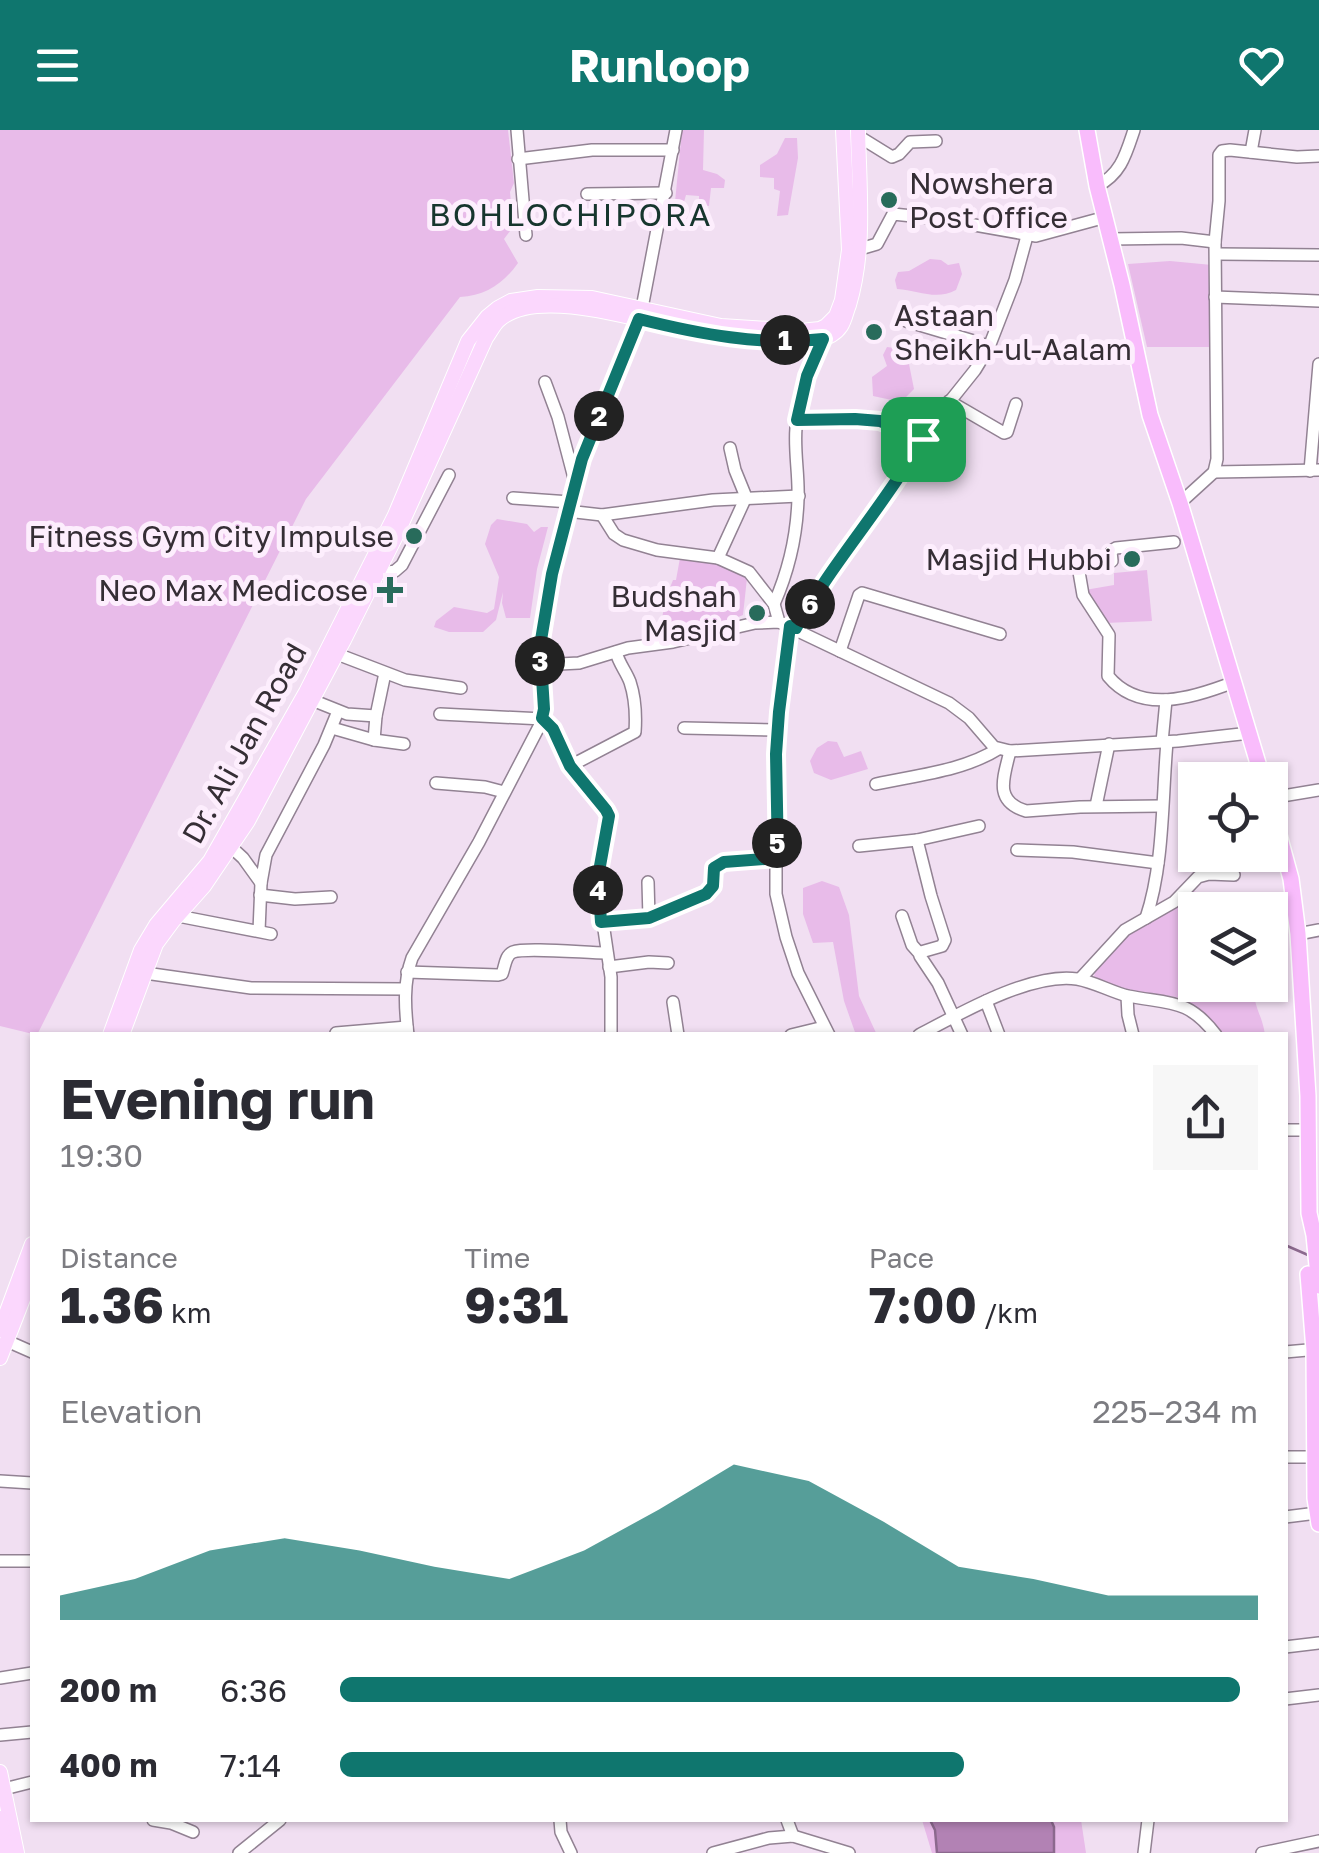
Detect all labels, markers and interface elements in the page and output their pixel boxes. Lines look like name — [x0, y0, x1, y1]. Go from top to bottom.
icon: menu — [30, 38, 85, 93]
text: Runloop — [569, 38, 750, 92]
icon: heart — [1234, 38, 1289, 93]
place label: Nowshera Post Office — [909, 165, 1068, 235]
marker: Nowshera Post Office — [878, 189, 900, 211]
district label: BOHLOCHIPORA — [429, 195, 713, 233]
place label: Astaan Sheikh-ul-Aalam — [894, 297, 1132, 367]
pin: 1 — [760, 315, 810, 365]
marker: Astaan Sheikh-ul-Aalam — [863, 321, 885, 343]
text: 1 — [778, 323, 792, 356]
pin: 2 — [574, 391, 624, 441]
pin — [881, 397, 966, 482]
text: 2 — [590, 399, 608, 432]
icon: arrive — [896, 412, 951, 467]
place label: Fitness Gym City Impulse — [28, 518, 394, 554]
marker: Fitness Gym City Impulse — [403, 525, 425, 547]
place label: Masjid Hubbi — [925, 541, 1112, 577]
marker: Masjid Hubbi — [1121, 548, 1143, 570]
place label: Neo Max Medicose — [98, 572, 368, 608]
marker: Neo Max Medicose — [377, 577, 403, 603]
place label: Budshah Masjid — [611, 578, 737, 648]
pin: 6 — [785, 579, 835, 629]
text: 6 — [801, 587, 819, 620]
marker: Budshah Masjid — [746, 602, 768, 624]
pin: 3 — [515, 636, 565, 686]
street label: Dr. Ali Jan Road — [174, 637, 314, 849]
text: 3 — [531, 644, 549, 677]
map controls — [1178, 762, 1288, 1002]
button: locate — [1178, 762, 1288, 872]
pin: 5 — [752, 818, 802, 868]
text: 5 — [768, 826, 786, 859]
pin: 4 — [573, 865, 623, 915]
text: 4 — [589, 873, 607, 906]
button: layers — [1178, 892, 1288, 1002]
text: Evening run — [60, 1065, 375, 1131]
button: share — [1153, 1065, 1258, 1170]
text: 19:30 — [60, 1136, 143, 1174]
text: Distance — [60, 1241, 178, 1274]
text: Time — [464, 1241, 530, 1274]
text: Pace — [869, 1241, 934, 1274]
text: 1.36 — [60, 1274, 164, 1334]
text: 9:31 — [464, 1274, 568, 1334]
text: 7:00 — [869, 1274, 977, 1334]
text: km — [164, 1296, 212, 1329]
text: /km — [977, 1296, 1038, 1329]
text: Elevation — [60, 1392, 202, 1430]
text: 225–234 m — [1092, 1392, 1258, 1430]
text: 200 m — [60, 1671, 157, 1709]
text: 6:36 — [220, 1671, 287, 1709]
text: 400 m — [60, 1746, 158, 1784]
text: 7:14 — [220, 1746, 282, 1784]

